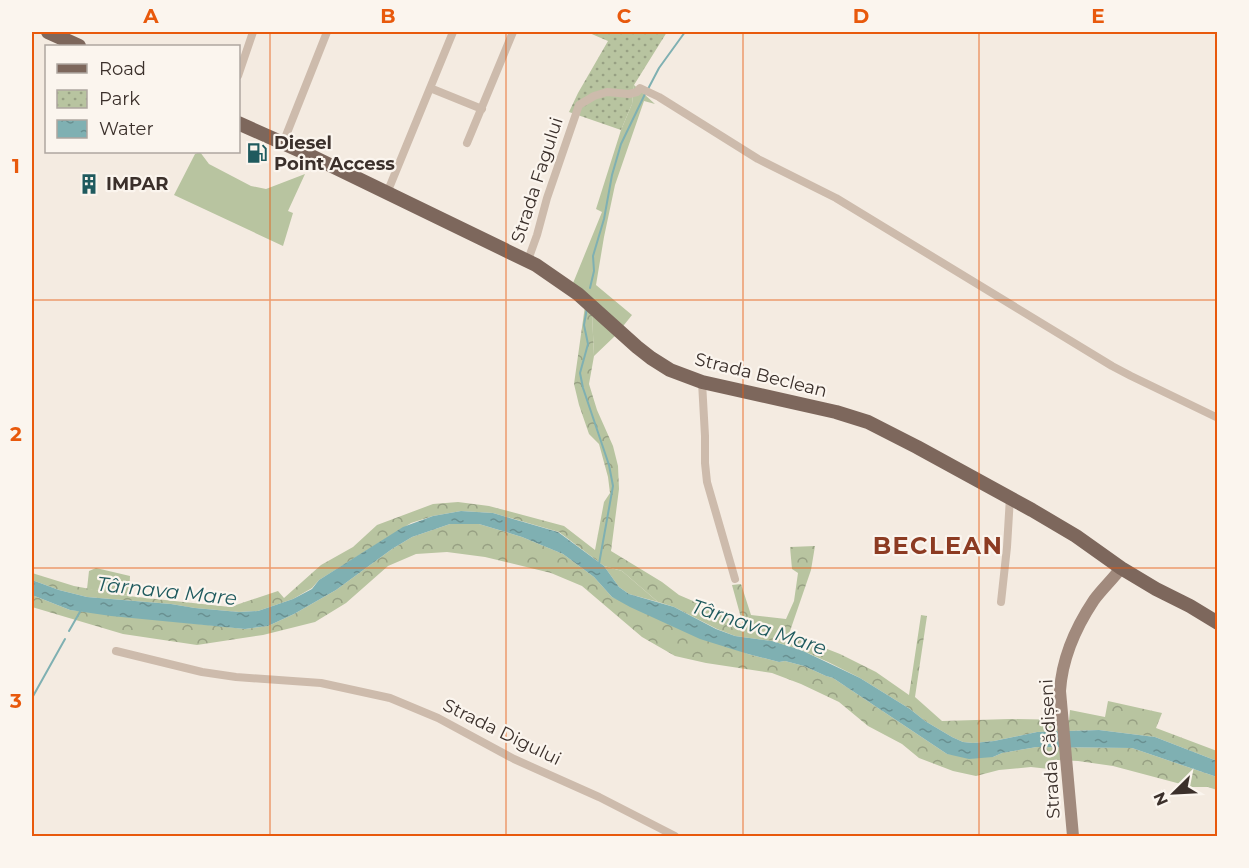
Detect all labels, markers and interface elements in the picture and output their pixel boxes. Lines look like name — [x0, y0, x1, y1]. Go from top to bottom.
text: A — [142, 4, 159, 28]
text: B — [380, 4, 396, 28]
text: C — [617, 4, 632, 28]
text: D — [853, 4, 869, 28]
text: E — [1091, 4, 1105, 28]
legend — [45, 45, 240, 153]
text: Road — [99, 58, 146, 80]
text: Park — [99, 88, 140, 110]
street label: Strada Fagului — [506, 114, 568, 246]
text: Water — [99, 118, 154, 140]
place label: Diesel Point Access — [274, 132, 395, 175]
fuel station icon: Diesel Point Access — [245, 141, 269, 165]
text: 1 — [12, 154, 20, 178]
building icon: IMPAR — [77, 172, 101, 196]
place label: IMPAR — [106, 173, 168, 195]
street label: Strada Beclean — [693, 348, 829, 402]
text: 2 — [10, 422, 22, 446]
district label: BECLEAN — [873, 531, 1003, 560]
water label: Târnava Mare — [96, 572, 238, 610]
water label: Târnava Mare — [688, 594, 830, 660]
street label: Strada Cădișeni — [1035, 678, 1066, 819]
text: 3 — [9, 689, 22, 713]
street label: Strada Digului — [439, 694, 565, 770]
north arrow — [1144, 763, 1204, 823]
text: N — [1149, 789, 1172, 809]

